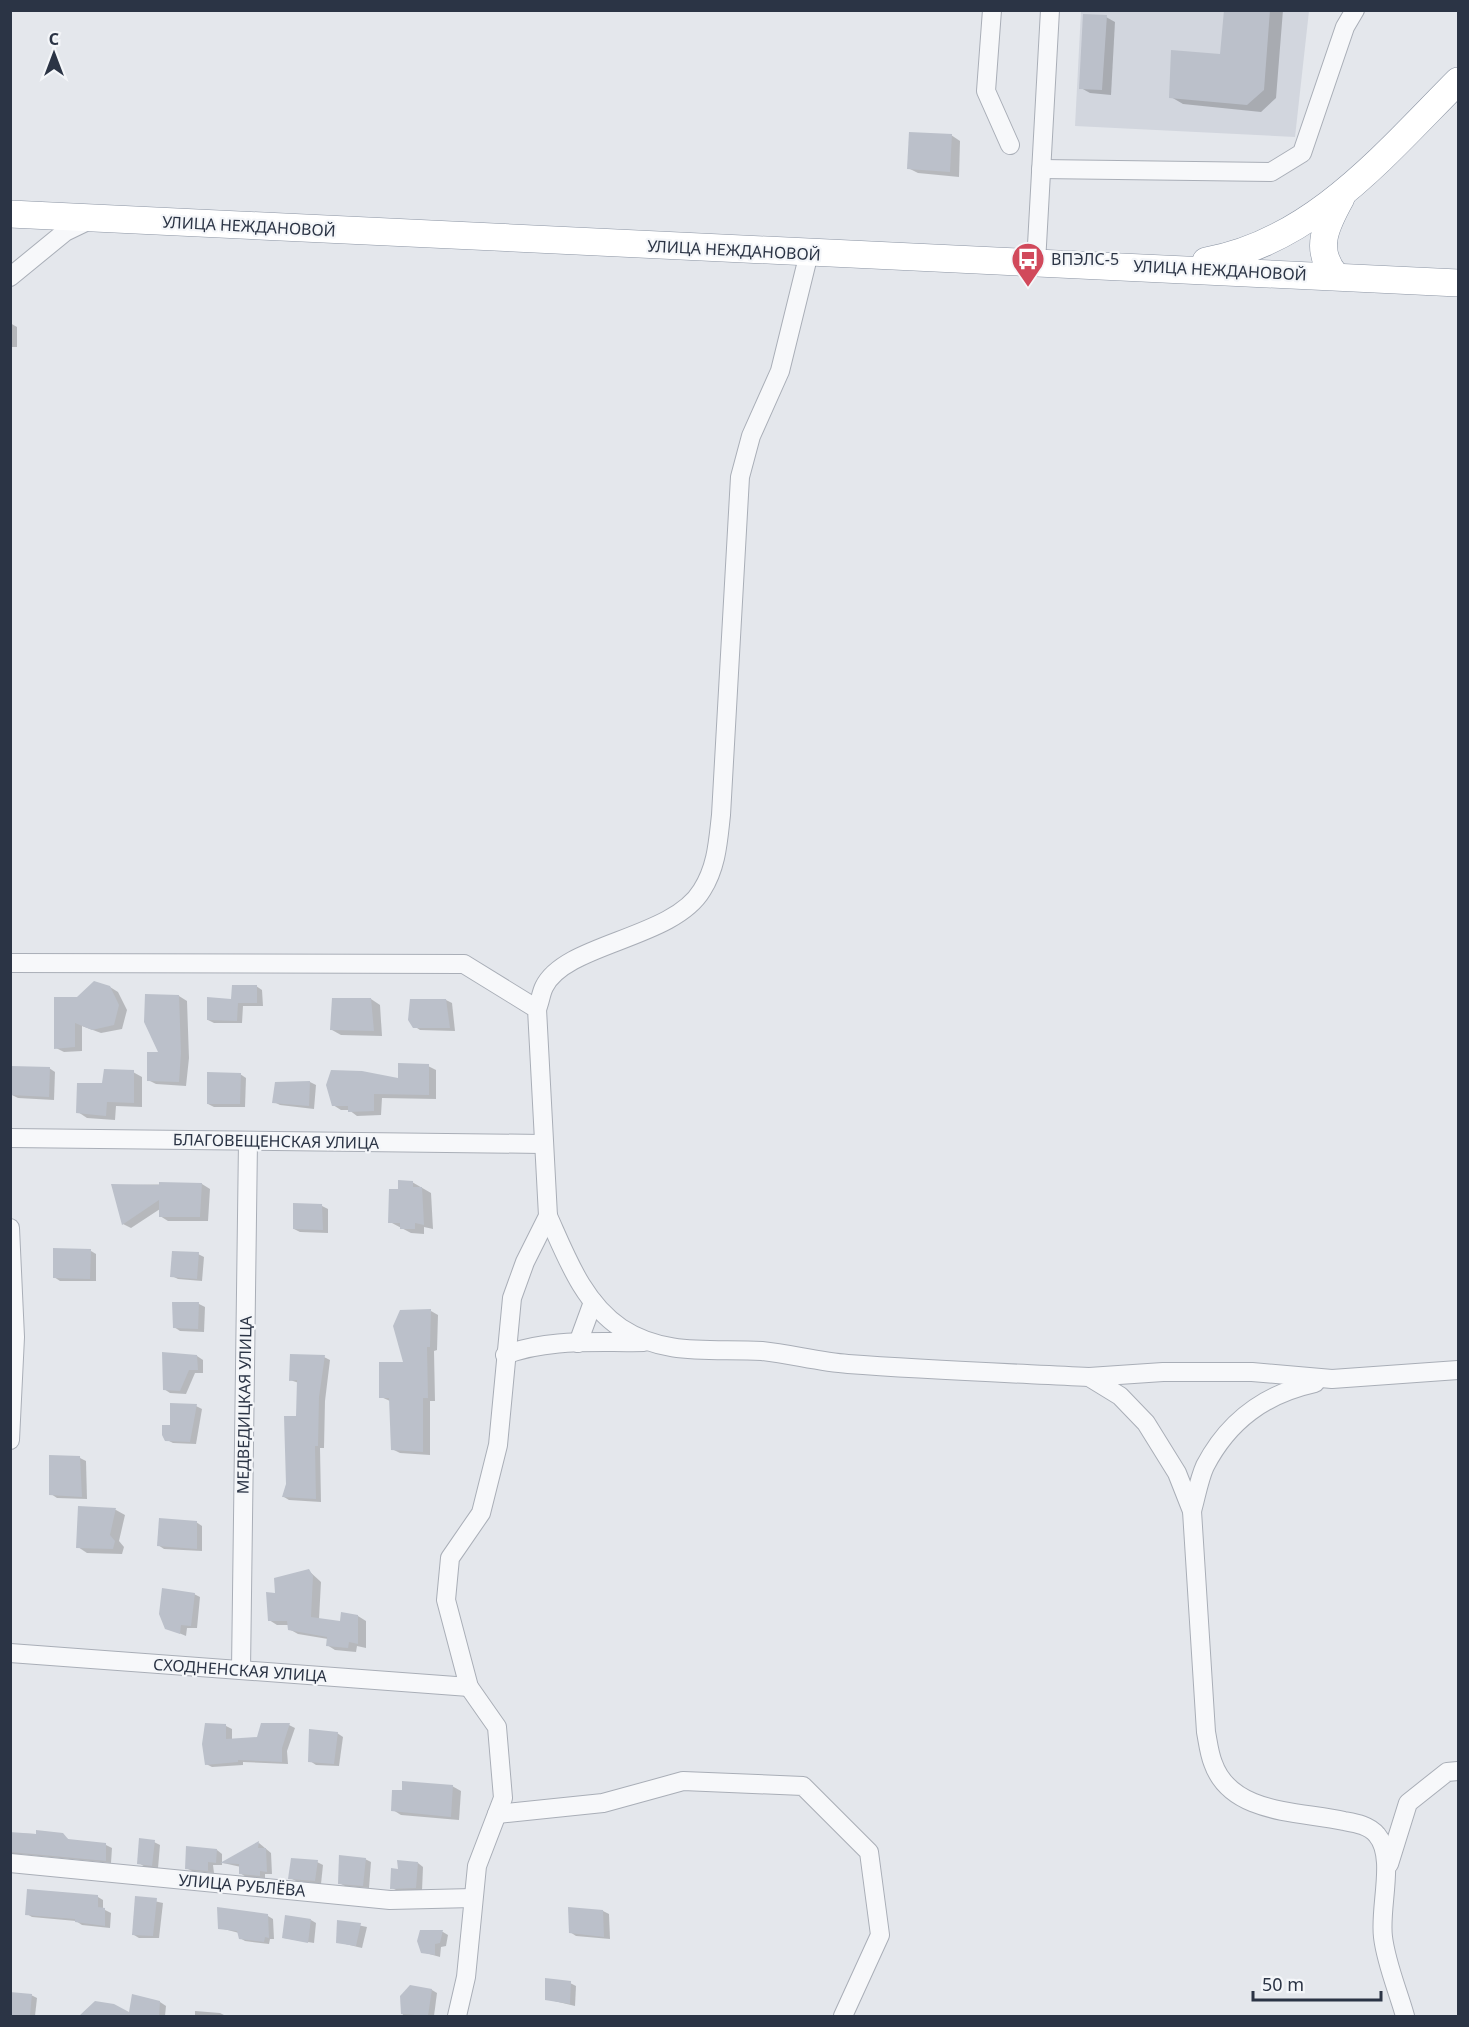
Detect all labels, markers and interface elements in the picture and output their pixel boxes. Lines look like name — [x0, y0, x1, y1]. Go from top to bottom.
north arrow — [24, 24, 84, 84]
text: С — [49, 28, 59, 50]
street label: УЛИЦА НЕЖДАНОВОЙ — [162, 210, 336, 242]
street label: УЛИЦА НЕЖДАНОВОЙ — [647, 234, 821, 266]
bus stop icon: ВПЭЛС-5 — [1010, 241, 1046, 288]
place label: ВПЭЛС-5 — [1051, 248, 1119, 270]
street label: УЛИЦА НЕЖДАНОВОЙ — [1133, 254, 1307, 286]
street label: БЛАГОВЕЩЕНСКАЯ УЛИЦА — [173, 1128, 380, 1154]
street label: МЕДВЕДИЦКАЯ УЛИЦА — [231, 1315, 257, 1494]
street label: СХОДНЕНСКАЯ УЛИЦА — [152, 1653, 328, 1687]
street label: УЛИЦА РУБЛЁВА — [177, 1868, 307, 1902]
scale bar — [1253, 1964, 1380, 2002]
text: 50 m — [1262, 1972, 1304, 1996]

